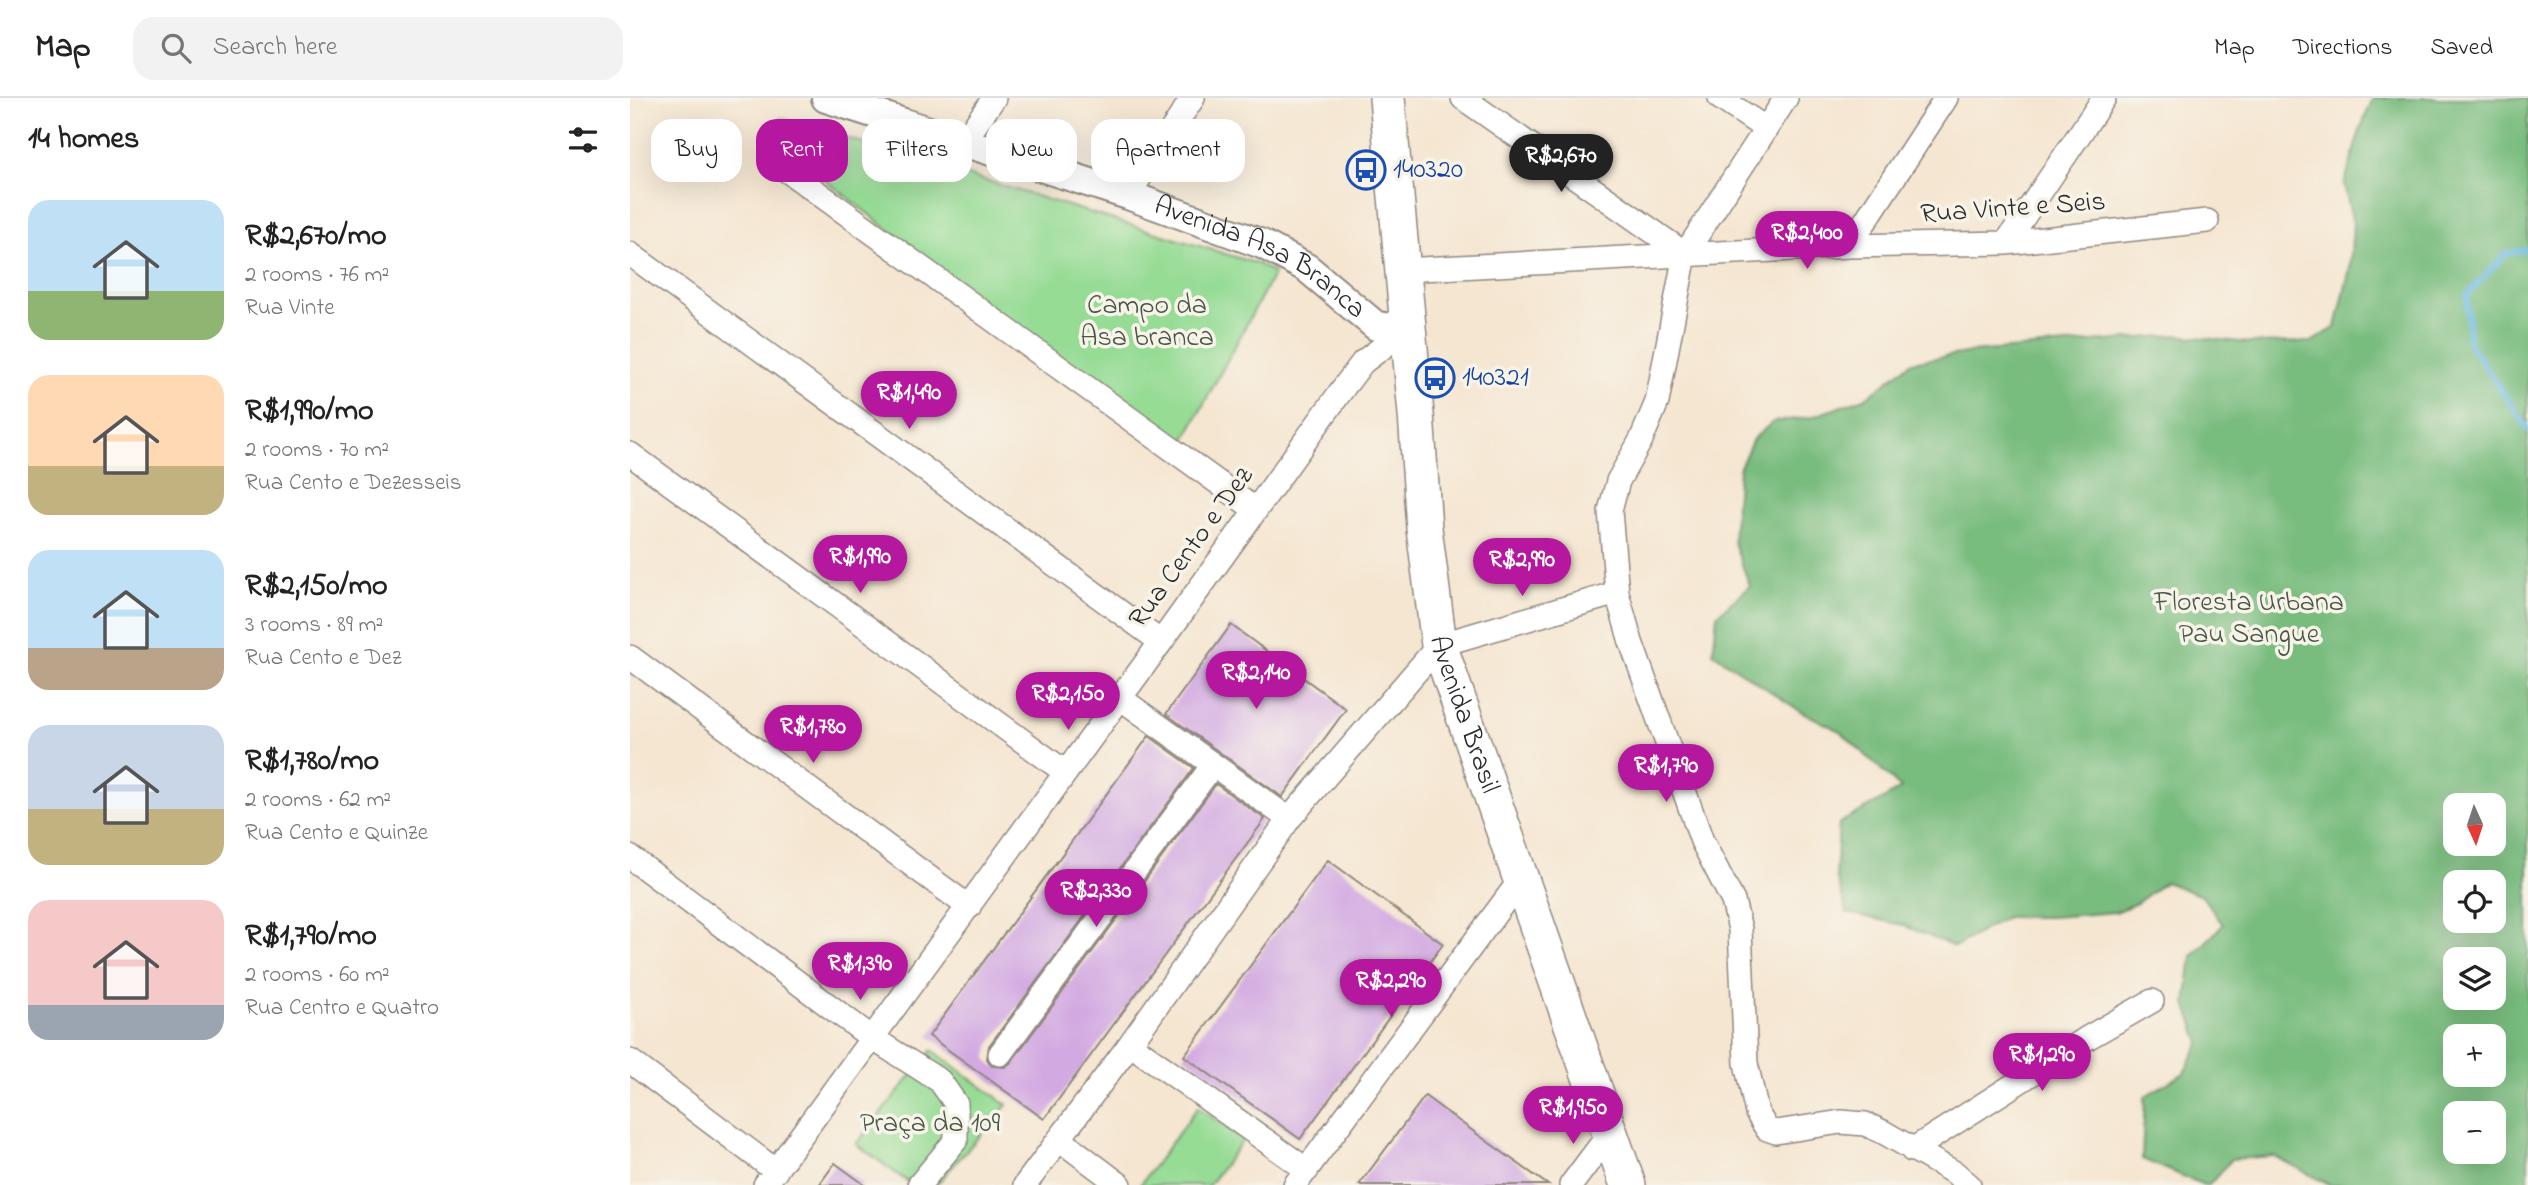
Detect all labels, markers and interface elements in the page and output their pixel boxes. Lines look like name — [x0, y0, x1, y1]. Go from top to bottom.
search box — [133, 17, 623, 80]
text: Map — [35, 24, 91, 72]
icon: search — [157, 29, 195, 67]
text: Search here — [213, 29, 337, 67]
text: Map — [2214, 31, 2255, 66]
text: Directions — [2293, 31, 2392, 66]
text: Saved — [2430, 31, 2493, 66]
text: 14 homes — [28, 118, 139, 162]
chip: Buy — [651, 119, 742, 182]
chip: Rent — [756, 119, 848, 182]
chip: Filters — [862, 119, 972, 182]
chip: New — [986, 119, 1077, 182]
chip: Apartment — [1091, 119, 1245, 182]
icon: filters — [564, 121, 602, 159]
pin: R$2,670 — [1496, 134, 1626, 194]
text: R$2,670 — [1525, 140, 1597, 173]
bus stop icon: 140320 — [1345, 149, 1387, 191]
place label: 140320 — [1393, 150, 1463, 191]
street label: Rua Vinte e Seis — [1919, 182, 2107, 236]
street label: Avenida Asa Branca — [1148, 186, 1375, 329]
pin: R$2,400 — [1742, 212, 1872, 271]
text: R$2,670/mo — [245, 215, 387, 259]
text: R$2,400 — [1771, 217, 1843, 250]
icon: home — [84, 228, 168, 312]
text: 2 rooms · 76 m² — [245, 259, 389, 292]
park label: Campo da Asa branca — [1080, 286, 1214, 359]
text: Rua Vinte — [245, 292, 334, 325]
bus stop icon: 140321 — [1414, 357, 1456, 399]
place label: 140321 — [1462, 358, 1529, 399]
pin: R$1,490 — [844, 372, 974, 431]
text: R$1,490 — [877, 377, 941, 410]
text: R$1,990/mo — [245, 390, 374, 434]
icon: home — [84, 403, 168, 487]
text: 2 rooms · 70 m² — [245, 434, 389, 467]
street label: Rua Cento e Dez — [1119, 459, 1265, 637]
text: Rua Cento e Dezesseis — [245, 467, 461, 500]
pin: R$1,990 — [795, 536, 925, 595]
pin: R$2,990 — [1457, 538, 1587, 598]
text: R$1,990 — [829, 541, 891, 574]
text: R$2,990 — [1489, 544, 1555, 577]
text: R$2,150/mo — [245, 565, 388, 609]
icon: home — [84, 578, 168, 662]
park label: Floresta Urbana Pau Sangue — [2153, 583, 2344, 656]
text: 3 rooms · 89 m² — [245, 609, 383, 642]
street label: Avenida Brasil — [1418, 633, 1510, 799]
text: Rua Cento e Dez — [245, 642, 402, 675]
pin: R$2,140 — [1191, 652, 1321, 711]
text: R$2,140 — [1222, 657, 1290, 690]
pin: R$2,150 — [1003, 672, 1133, 732]
text: R$2,150 — [1032, 678, 1104, 711]
pin: R$1,780 — [748, 706, 878, 765]
text: R$1,780 — [780, 711, 846, 744]
text: R$1,780/mo — [245, 740, 379, 784]
pin: R$1,790 — [1601, 744, 1731, 804]
text: R$1,790 — [1634, 750, 1698, 783]
icon: home — [84, 753, 168, 837]
text: 2 rooms · 62 m² — [245, 784, 391, 817]
north arrow — [2443, 793, 2506, 856]
map controls — [2443, 793, 2506, 1164]
text: Rua Cento e Quinze — [245, 817, 428, 850]
pin: R$2,330 — [1031, 870, 1161, 929]
button: locate — [2443, 870, 2506, 933]
text: R$2,330 — [1061, 875, 1131, 908]
text: R$1,790/mo — [245, 915, 377, 959]
icon: home — [84, 928, 168, 1012]
pin: R$1,390 — [795, 942, 925, 1002]
button: layers — [2443, 947, 2506, 1010]
text: R$1,390 — [828, 948, 892, 981]
text: 2 rooms · 60 m² — [245, 959, 390, 992]
pin: R$2,290 — [1326, 960, 1456, 1019]
text: R$2,290 — [1356, 965, 1426, 998]
text: Rua Centro e Quatro — [245, 992, 439, 1025]
button: + — [2443, 1024, 2506, 1087]
pin: R$1,290 — [1977, 1034, 2107, 1093]
text: R$1,290 — [2009, 1039, 2075, 1072]
pin: R$1,950 — [1508, 1086, 1638, 1146]
text: R$1,950 — [1539, 1092, 1607, 1125]
button: − — [2443, 1101, 2506, 1164]
park label: Praça da 109 — [860, 1104, 1001, 1145]

